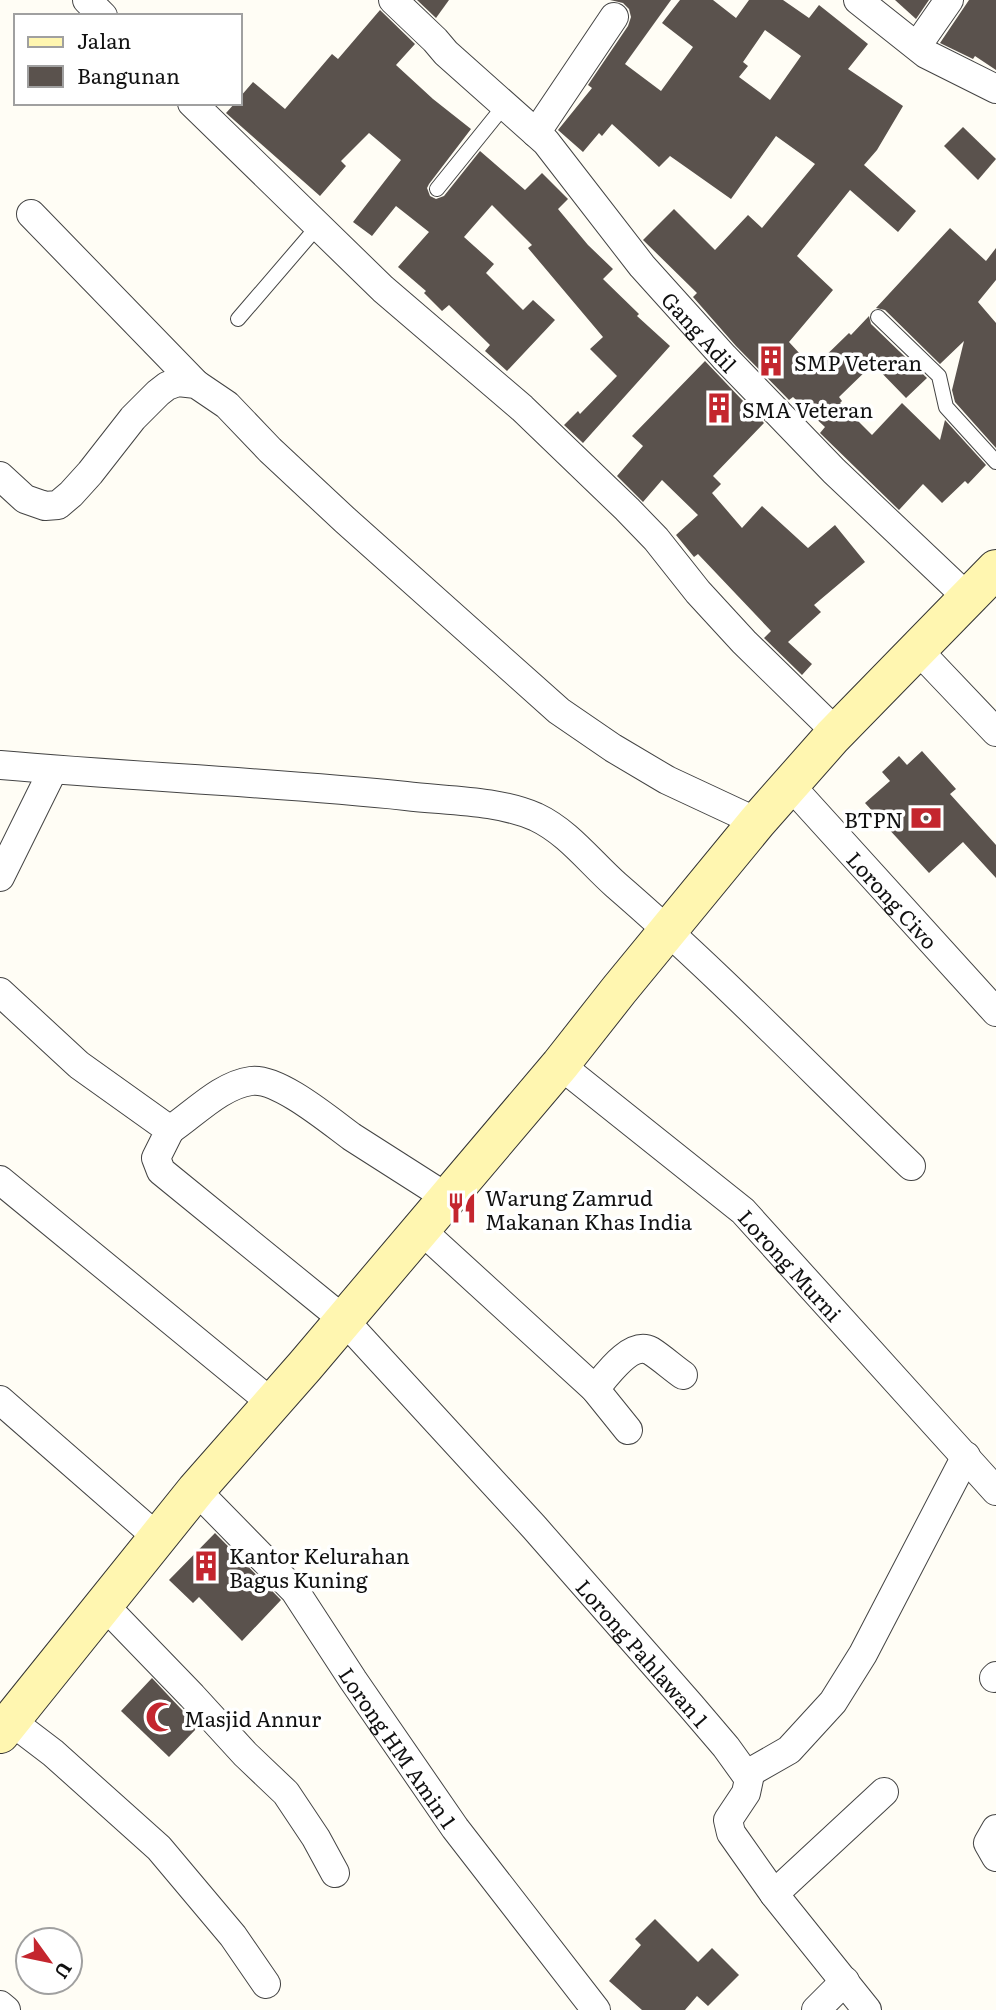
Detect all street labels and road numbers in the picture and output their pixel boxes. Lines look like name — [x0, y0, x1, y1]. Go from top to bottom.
street label: Gang Adil — [656, 284, 745, 378]
street label: Lorong Civo — [841, 843, 946, 955]
street label: Lorong Murni — [732, 1202, 850, 1327]
street label: Lorong Pahlawan 1 — [570, 1571, 718, 1733]
street label: Lorong HM Amin 1 — [333, 1660, 466, 1834]

